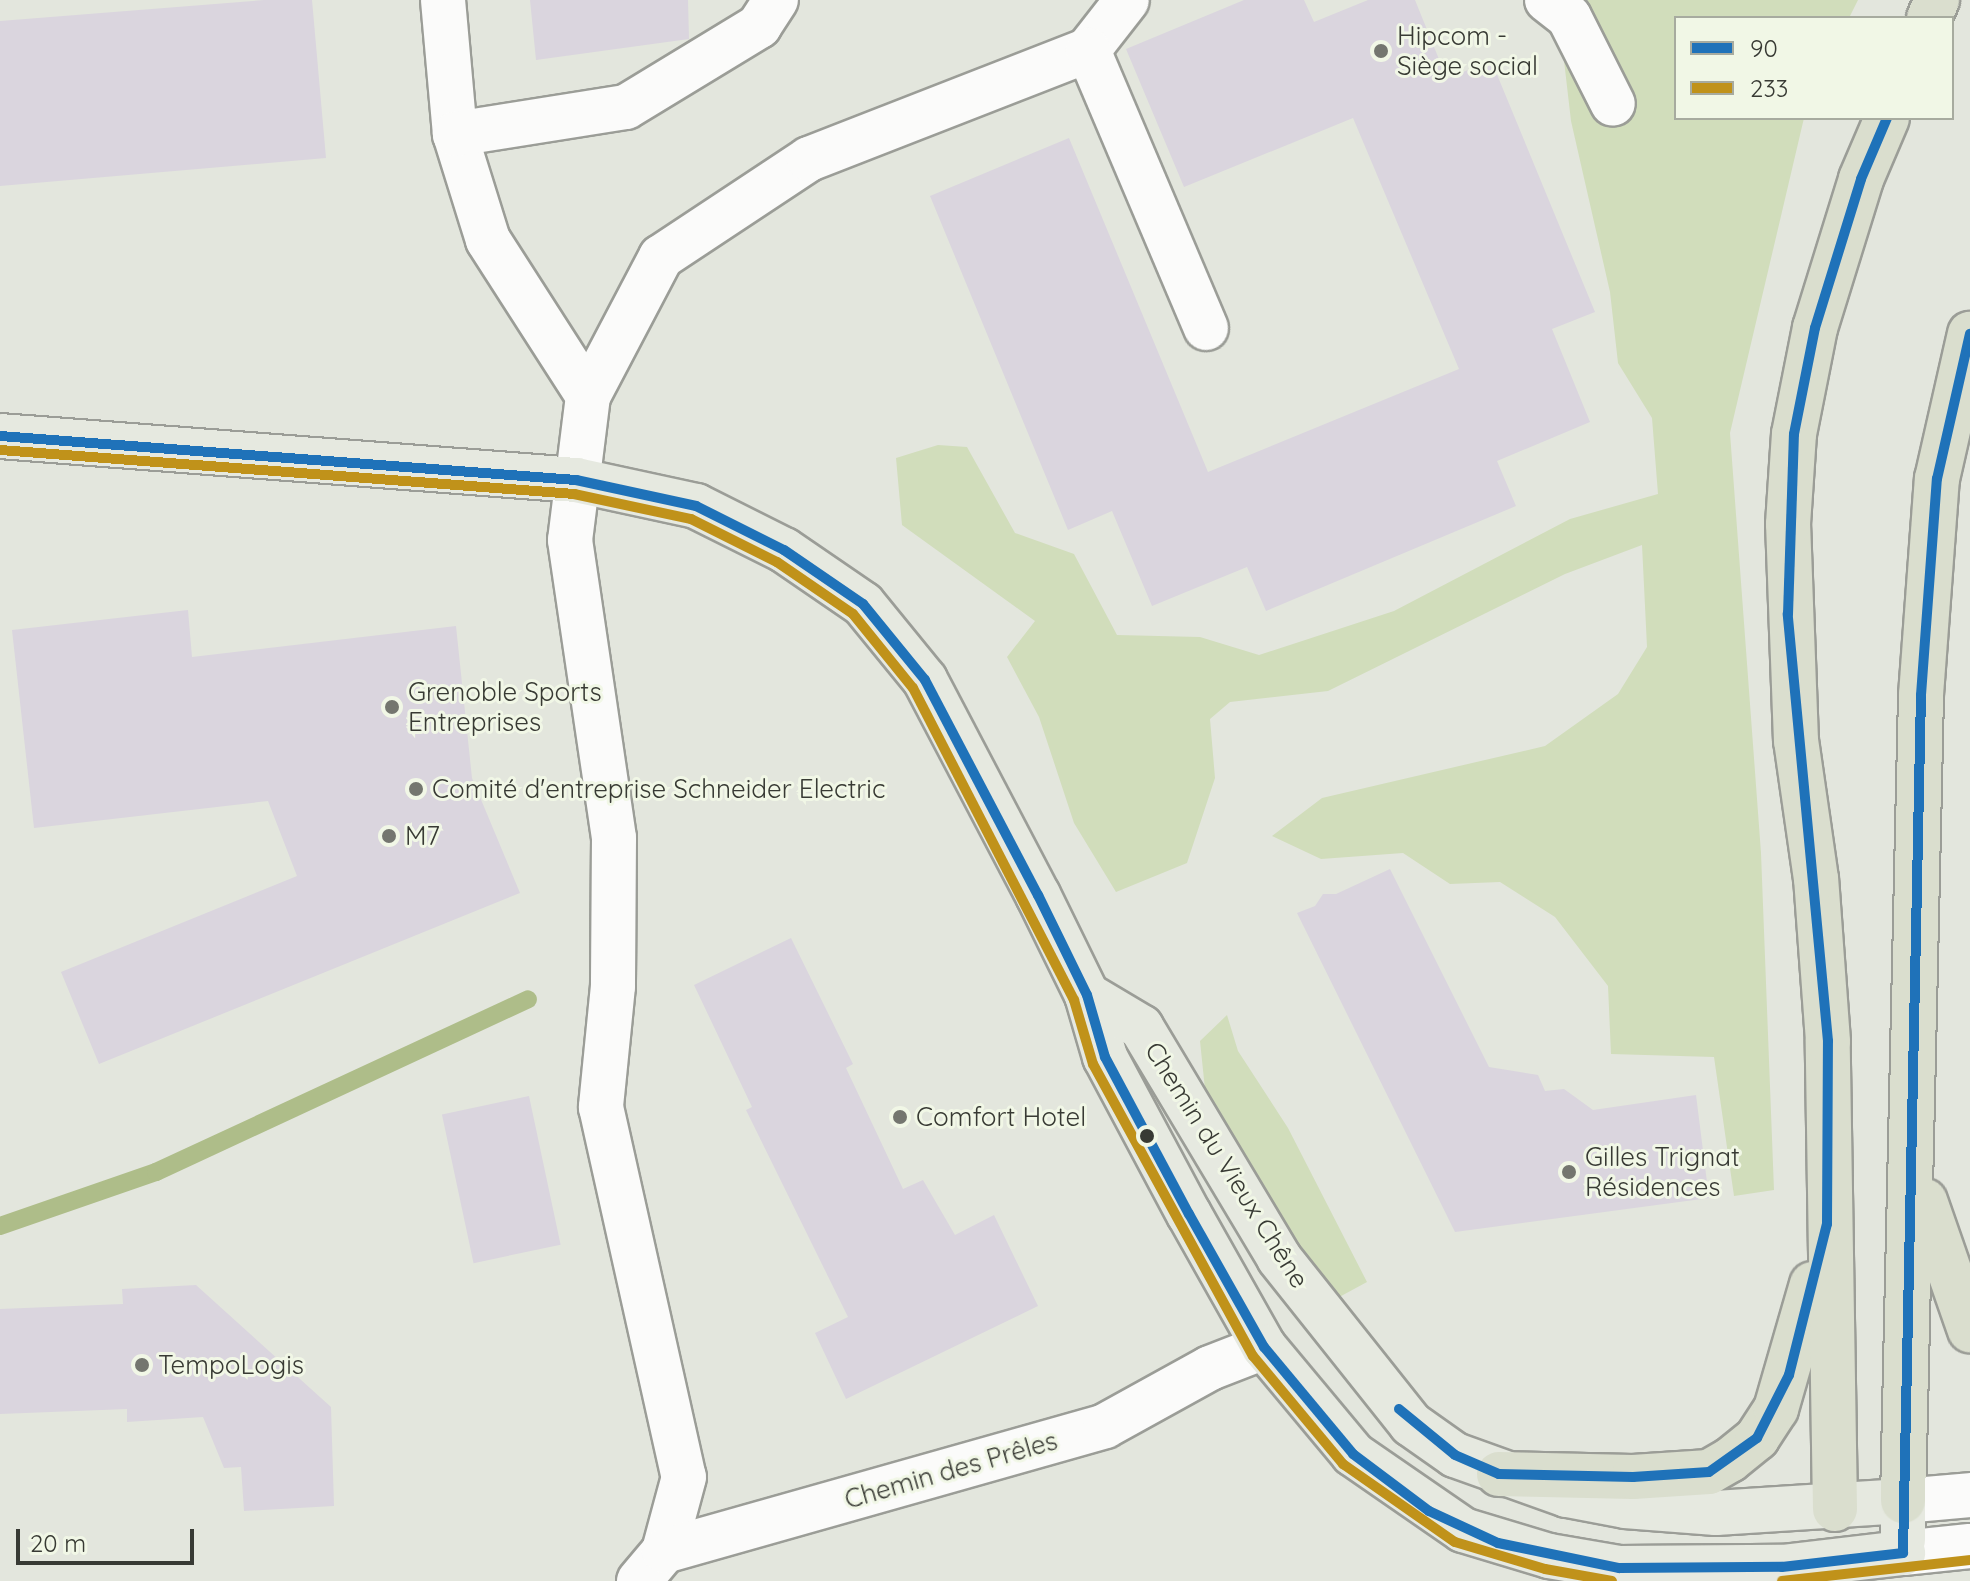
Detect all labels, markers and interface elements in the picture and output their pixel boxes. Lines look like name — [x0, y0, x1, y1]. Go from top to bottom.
legend — [1674, 16, 1954, 120]
place label: Hipcom - Siège social — [1397, 20, 1538, 82]
text: 90 — [1750, 33, 1778, 63]
marker: Hipcom - Siège social — [1372, 42, 1390, 60]
text: 233 — [1750, 73, 1788, 103]
place label: Grenoble Sports Entreprises — [408, 676, 602, 738]
marker: Grenoble Sports Entreprises — [383, 698, 401, 716]
place label: Comité d'entreprise Schneider Electric — [432, 773, 885, 805]
marker: Comité d'entreprise Schneider Electric — [407, 780, 425, 798]
place label: M7 — [405, 820, 440, 852]
marker: M7 — [380, 827, 398, 845]
street label: Chemin du Vieux Chêne — [1139, 1036, 1315, 1294]
place label: Comfort Hotel — [916, 1101, 1086, 1133]
marker: Comfort Hotel — [891, 1108, 909, 1126]
unlabelled marker — [1139, 1128, 1155, 1144]
place label: Gilles Trignat Résidences — [1585, 1141, 1740, 1202]
marker: Gilles Trignat Résidences — [1560, 1163, 1578, 1181]
place label: TempoLogis — [158, 1349, 304, 1381]
marker: TempoLogis — [133, 1356, 151, 1374]
street label: Chemin des Prêles — [841, 1425, 1061, 1515]
scale bar — [20, 1513, 198, 1563]
text: 20 m — [30, 1528, 86, 1558]

